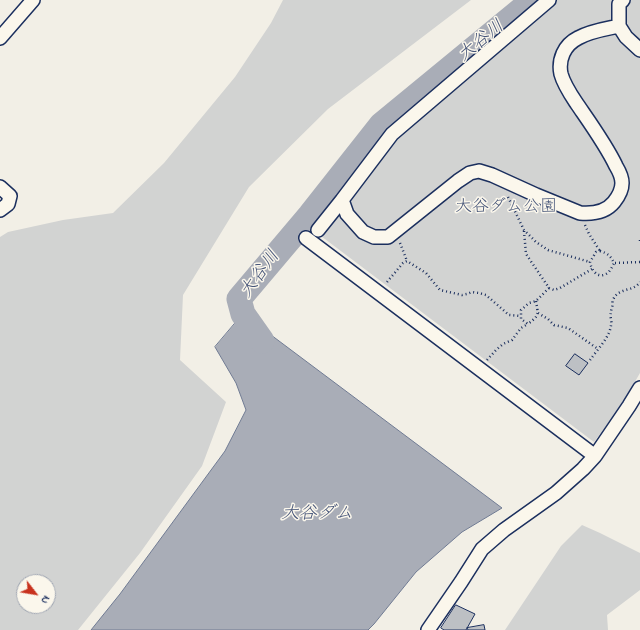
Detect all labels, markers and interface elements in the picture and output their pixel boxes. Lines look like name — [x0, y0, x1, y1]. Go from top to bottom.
water label: 大谷川 — [454, 17, 510, 67]
park label: 大谷ダム公園 — [455, 198, 557, 218]
water label: 大谷川 — [236, 247, 286, 303]
water label: 大谷ダム — [281, 504, 353, 526]
north arrow — [16, 574, 56, 614]
text: N — [37, 592, 54, 607]

